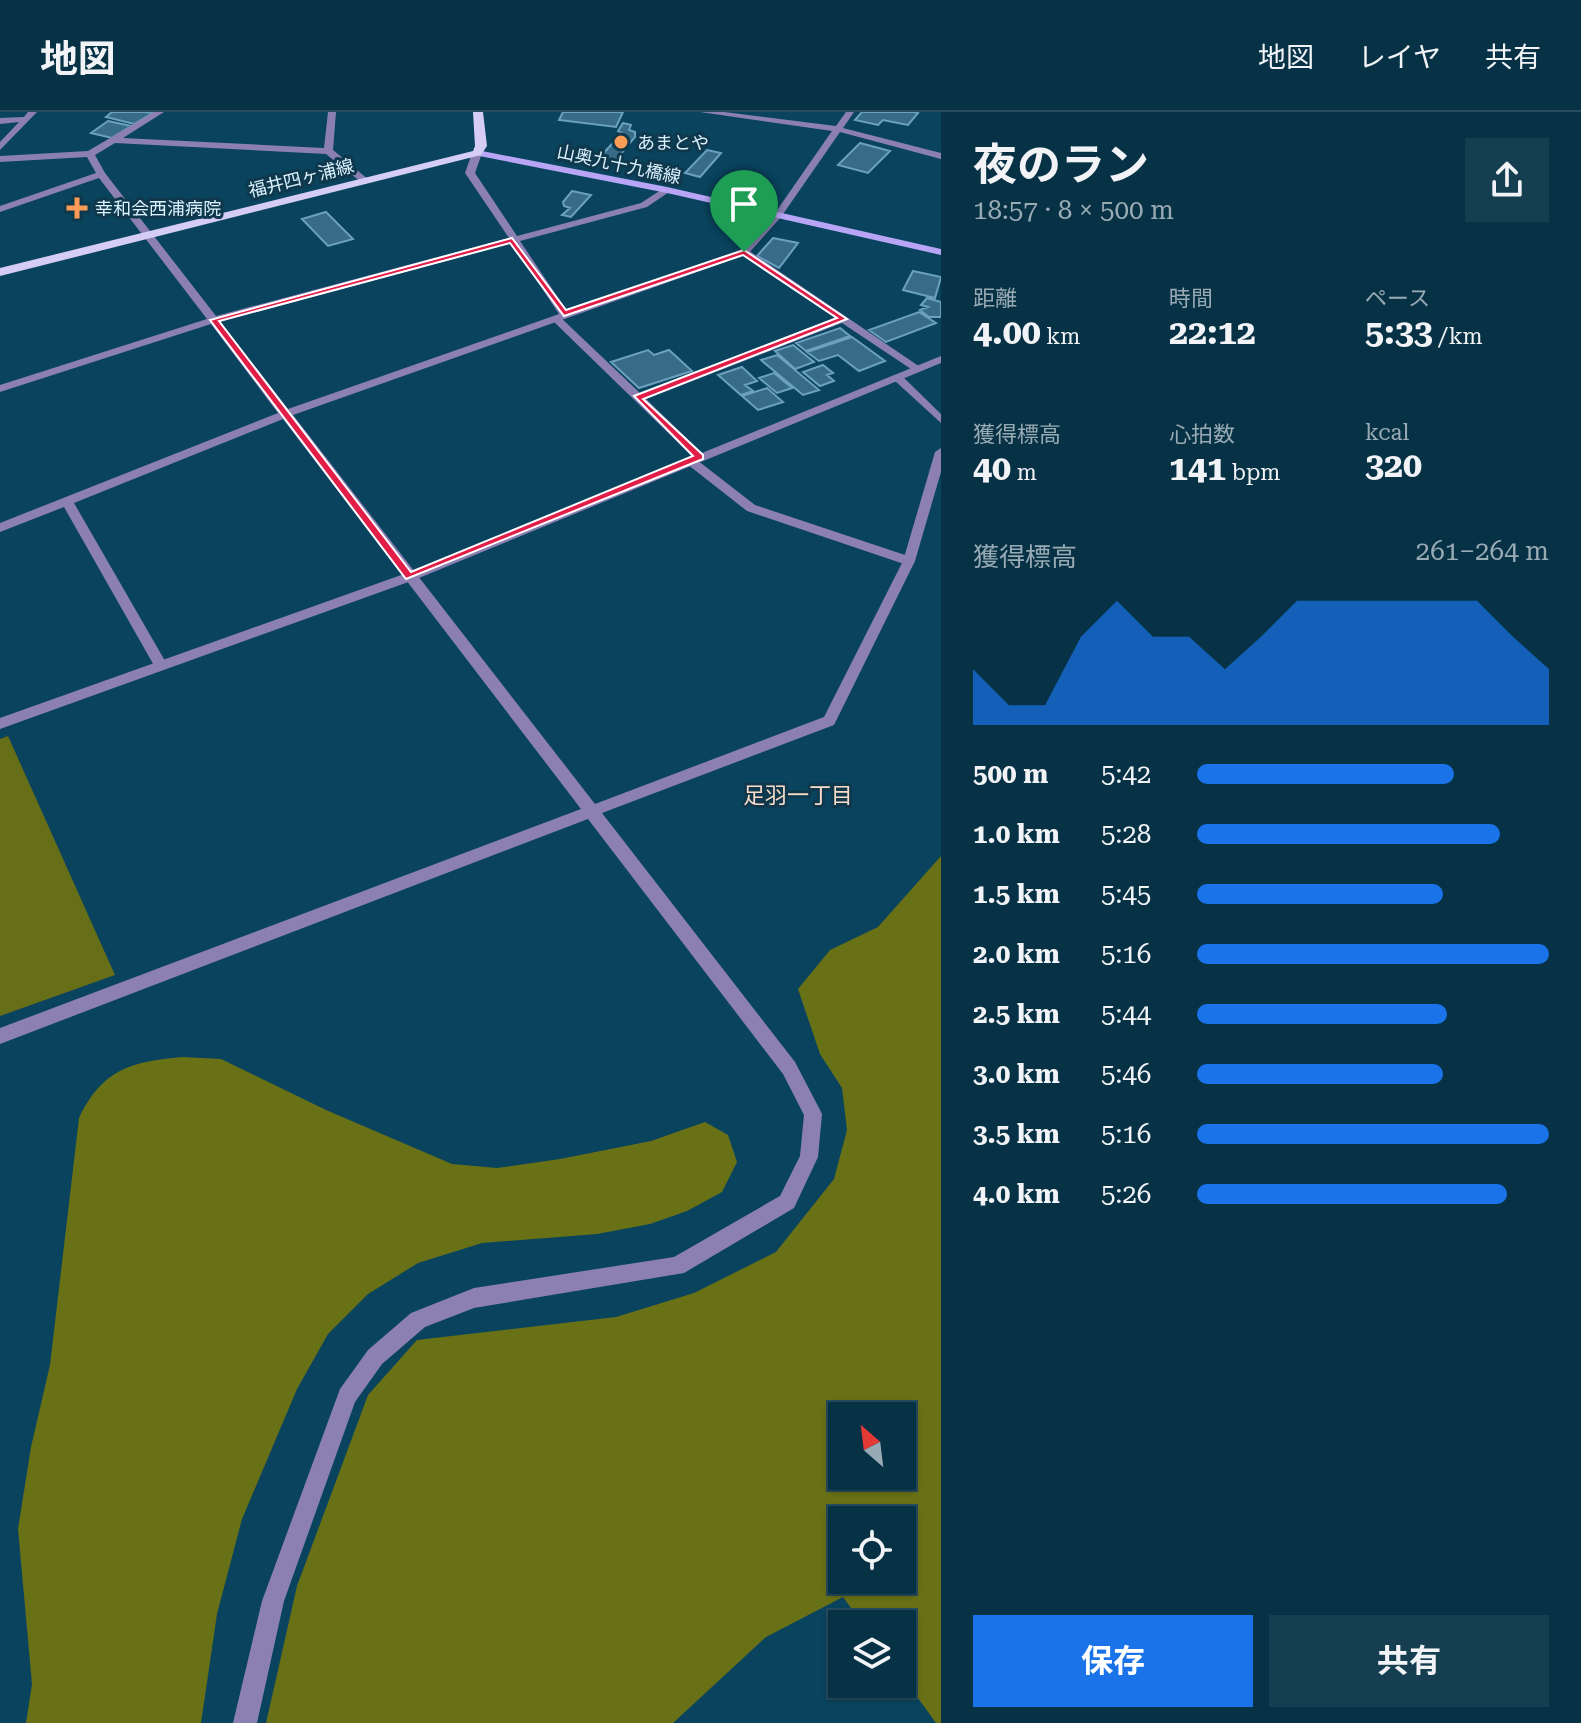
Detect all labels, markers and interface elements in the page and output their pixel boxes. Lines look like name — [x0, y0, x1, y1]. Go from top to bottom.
text: 地図 — [40, 37, 116, 81]
text: 地図 — [1258, 41, 1314, 74]
text: レイヤ — [1358, 41, 1441, 74]
text: 共有 — [1485, 41, 1541, 74]
place label: あまとや — [637, 132, 709, 153]
marker: あまとや — [612, 133, 630, 151]
button: share — [1465, 138, 1549, 222]
text: 夜のラン — [973, 139, 1149, 191]
street label: 山奥九十九橋線 — [555, 141, 683, 187]
street label: 福井四ヶ浦線 — [246, 155, 356, 201]
pin — [710, 170, 778, 252]
icon: arrive — [722, 182, 766, 226]
text: 18:57 · 8 × 500 m — [973, 195, 1174, 225]
marker: 幸和会西浦病院 — [66, 197, 88, 219]
place label: 幸和会西浦病院 — [95, 198, 221, 219]
text: 距離 — [973, 286, 1017, 311]
text: 時間 — [1169, 286, 1213, 311]
text: ペース — [1365, 286, 1430, 311]
text: 4.00 — [973, 312, 1041, 352]
text: 22:12 — [1169, 312, 1256, 352]
text: 5:33 — [1365, 312, 1433, 352]
text: km — [1041, 324, 1080, 349]
text: /km — [1433, 324, 1483, 349]
text: kcal — [1365, 420, 1409, 445]
text: 獲得標高 — [973, 422, 1061, 447]
text: 心拍数 — [1169, 422, 1235, 447]
text: 320 — [1365, 445, 1422, 485]
text: 40 — [973, 448, 1011, 488]
text: 141 — [1169, 448, 1226, 488]
text: m — [1011, 460, 1037, 485]
text: bpm — [1226, 460, 1280, 485]
text: 261–264 m — [1416, 536, 1549, 566]
text: 獲得標高 — [973, 542, 1077, 572]
text: 500 m — [973, 759, 1048, 789]
text: 5:42 — [1101, 759, 1151, 789]
district label: 足羽一丁目 — [743, 783, 853, 808]
text: 1.0 km — [973, 819, 1060, 849]
text: 5:28 — [1101, 819, 1151, 849]
text: 1.5 km — [973, 879, 1060, 909]
text: 5:45 — [1101, 879, 1151, 909]
text: 2.0 km — [973, 939, 1060, 969]
text: 5:16 — [1101, 939, 1151, 969]
text: 2.5 km — [973, 999, 1060, 1029]
text: 5:44 — [1101, 999, 1151, 1029]
text: 3.0 km — [973, 1059, 1060, 1089]
text: 5:46 — [1101, 1059, 1151, 1089]
text: 3.5 km — [973, 1119, 1060, 1149]
text: 5:16 — [1101, 1119, 1151, 1149]
text: 4.0 km — [973, 1179, 1060, 1209]
text: 5:26 — [1101, 1179, 1151, 1209]
north arrow — [828, 1402, 916, 1490]
map controls — [828, 1402, 916, 1698]
button: locate — [828, 1506, 916, 1594]
button: layers — [828, 1610, 916, 1698]
button: 保存 — [973, 1615, 1253, 1707]
button: 共有 — [1269, 1615, 1549, 1707]

